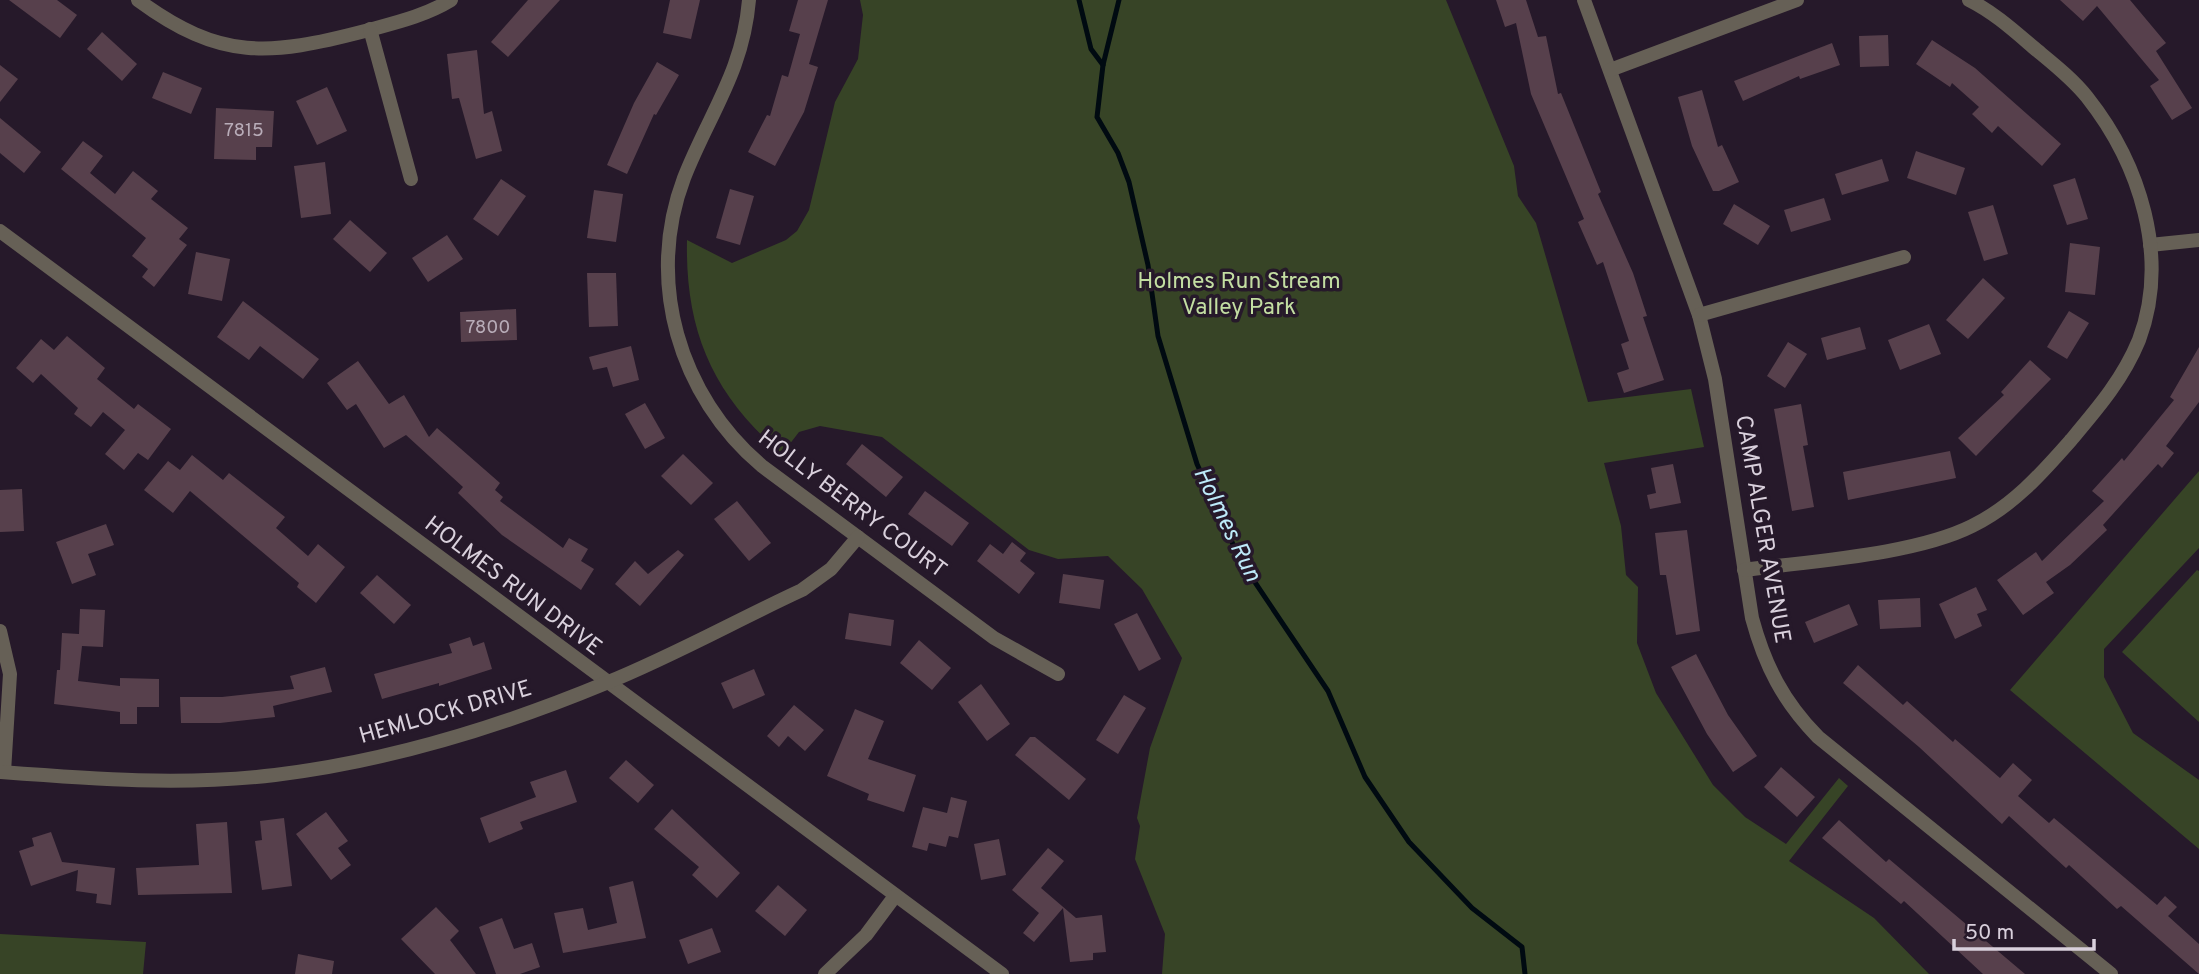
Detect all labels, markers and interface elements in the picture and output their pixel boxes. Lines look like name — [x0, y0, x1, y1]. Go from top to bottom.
house number: 7815 — [224, 119, 264, 143]
park label: Holmes Run Stream Valley Park — [1137, 268, 1341, 323]
house number: 7800 — [465, 316, 511, 340]
street label: CAMP ALGER AVENUE — [1727, 413, 1796, 646]
street label: HOLLY BERRY COURT — [751, 425, 952, 585]
water label: Holmes Run — [1185, 462, 1267, 587]
street label: HOLMES RUN DRIVE — [418, 511, 607, 663]
street label: HEMLOCK DRIVE — [356, 675, 536, 752]
scale bar — [1954, 908, 2094, 952]
text: 50 m — [1965, 920, 2014, 947]

